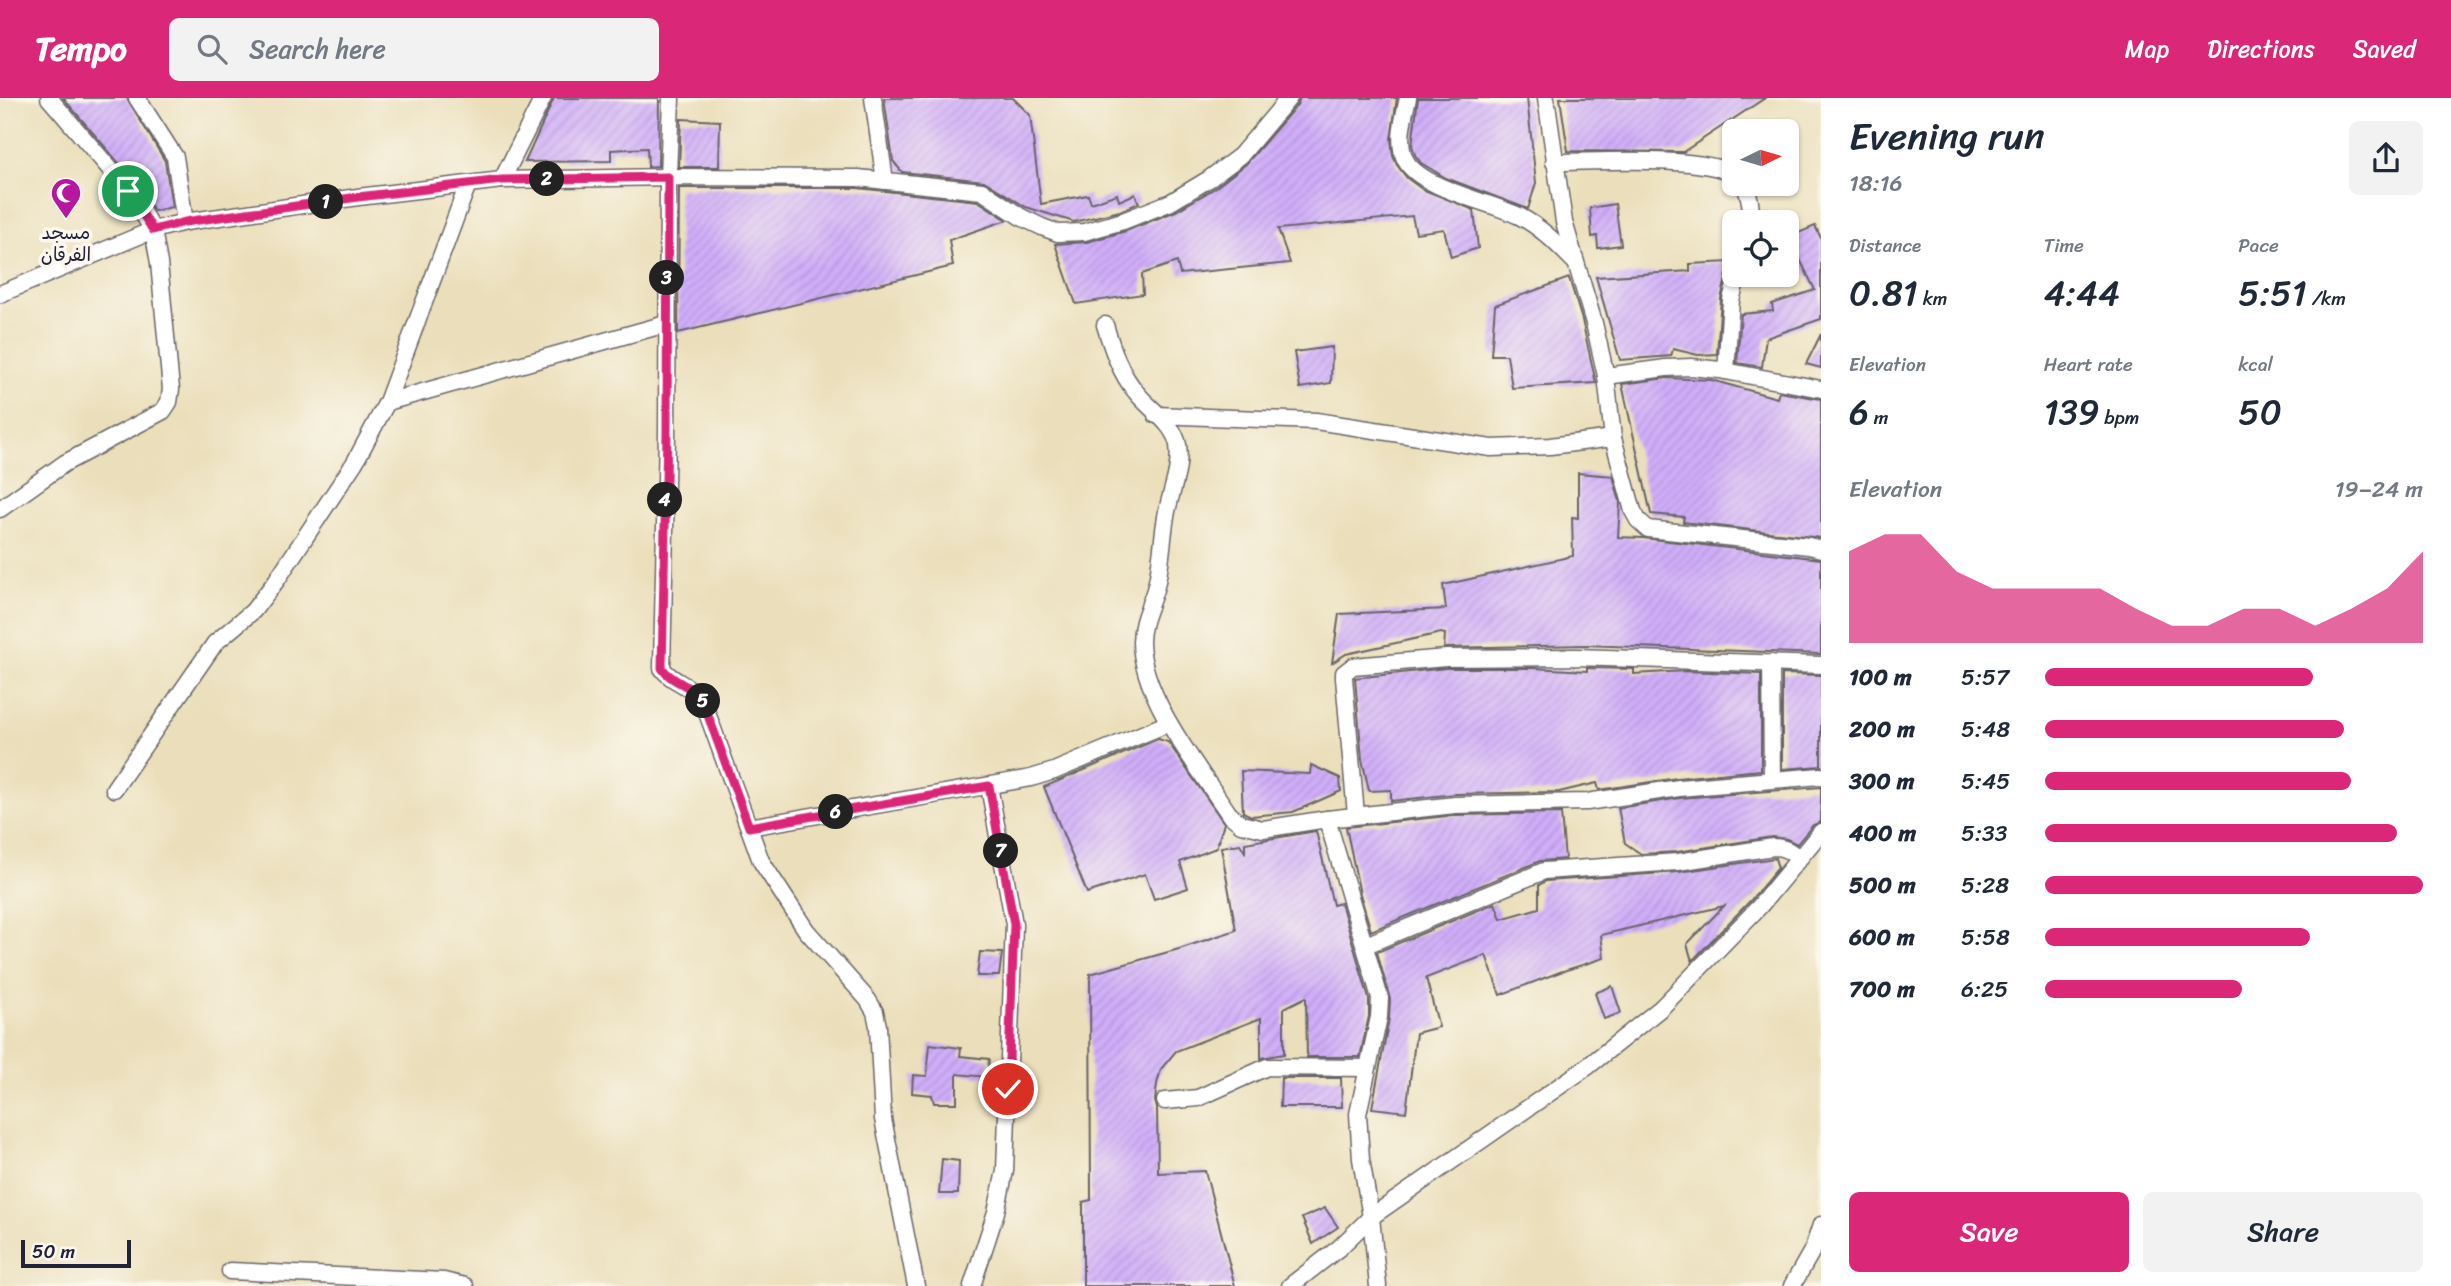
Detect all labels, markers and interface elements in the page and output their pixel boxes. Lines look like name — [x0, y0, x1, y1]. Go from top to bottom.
search box — [169, 18, 659, 81]
text: Tempo — [35, 20, 127, 78]
text: Search here — [249, 26, 386, 72]
text: Map — [2125, 28, 2169, 70]
text: Directions — [2207, 28, 2315, 70]
text: Saved — [2353, 28, 2416, 70]
icon: search — [193, 30, 231, 68]
text: Evening run — [1849, 103, 2045, 170]
north arrow — [1722, 119, 1799, 196]
map controls — [1722, 119, 1799, 287]
button: share — [2349, 121, 2423, 195]
pin — [98, 161, 158, 221]
pin: 2 — [530, 162, 564, 196]
text: 2 — [541, 162, 552, 195]
text: 18:16 — [1849, 163, 1903, 204]
icon: arrive — [109, 172, 147, 210]
mosque icon: مسجد الفرقان — [49, 176, 83, 220]
pin: 1 — [308, 184, 344, 220]
text: 1 — [321, 185, 330, 218]
button: locate — [1722, 210, 1799, 287]
place label: مسجد الفرقان — [41, 216, 91, 271]
text: Distance — [1849, 229, 1921, 262]
text: Time — [2044, 229, 2084, 262]
text: Pace — [2238, 229, 2279, 262]
pin: 3 — [650, 260, 684, 296]
text: 3 — [661, 261, 672, 294]
text: 0.81 — [1849, 262, 1918, 324]
text: 4:44 — [2044, 262, 2120, 324]
text: 5:51 — [2238, 262, 2307, 324]
text: km — [1918, 282, 1947, 315]
text: /km — [2307, 282, 2346, 315]
text: Elevation — [1849, 348, 1926, 381]
text: Heart rate — [2044, 348, 2133, 381]
text: kcal — [2238, 348, 2273, 381]
text: 6 — [1849, 381, 1869, 443]
text: 139 — [2044, 381, 2099, 443]
text: 50 — [2238, 381, 2282, 443]
text: m — [1869, 401, 1888, 434]
text: bpm — [2099, 401, 2139, 434]
text: Elevation — [1849, 469, 1942, 510]
text: 19–24 m — [2335, 469, 2423, 510]
pin: 4 — [648, 482, 682, 518]
text: 4 — [659, 483, 670, 516]
text: 100 m — [1849, 657, 1912, 698]
text: 5:57 — [1961, 657, 2009, 698]
pin: 5 — [686, 684, 720, 718]
text: 5 — [697, 684, 708, 717]
text: 200 m — [1849, 709, 1915, 750]
text: 5:48 — [1961, 709, 2010, 750]
text: 300 m — [1849, 761, 1914, 802]
text: 5:45 — [1961, 761, 2010, 802]
pin: 6 — [818, 794, 854, 830]
text: 6 — [830, 795, 841, 828]
text: 400 m — [1849, 813, 1916, 854]
text: 5:33 — [1961, 813, 2007, 854]
pin: 7 — [984, 834, 1018, 868]
text: 7 — [995, 834, 1006, 867]
text: 500 m — [1849, 865, 1916, 906]
text: 5:28 — [1961, 865, 2009, 906]
text: 600 m — [1849, 917, 1915, 958]
text: 5:58 — [1961, 917, 2010, 958]
text: 700 m — [1849, 969, 1915, 1010]
text: 6:25 — [1961, 969, 2008, 1010]
pin — [978, 1059, 1038, 1119]
icon: check — [989, 1070, 1027, 1108]
button: Save — [1849, 1192, 2129, 1272]
button: Share — [2143, 1192, 2423, 1272]
text: 50 m — [32, 1235, 75, 1268]
scale bar — [21, 1237, 131, 1269]

